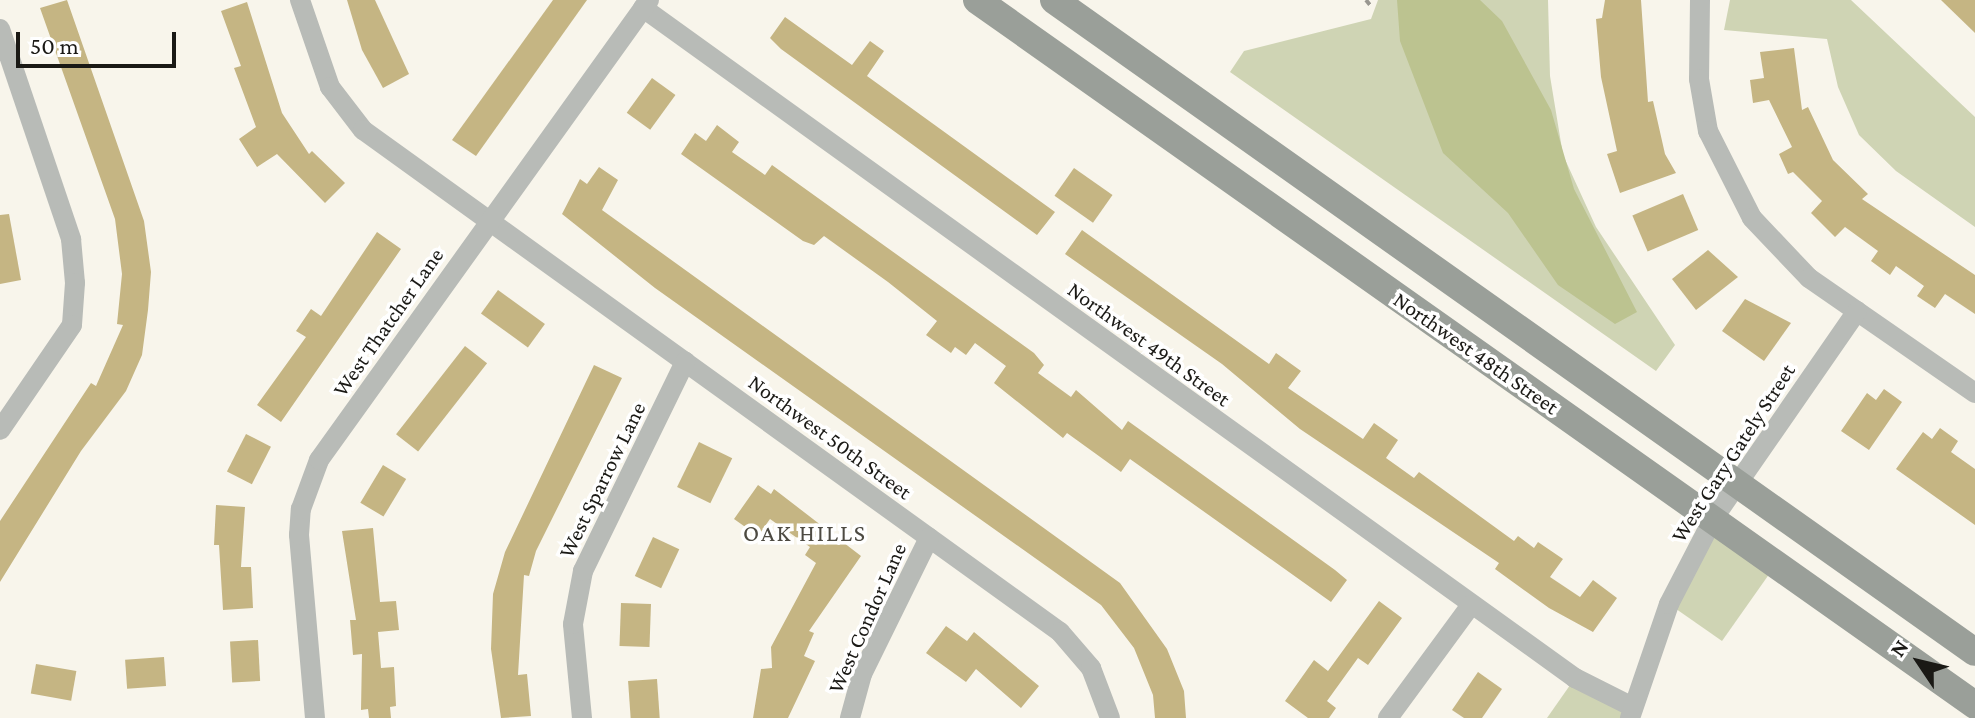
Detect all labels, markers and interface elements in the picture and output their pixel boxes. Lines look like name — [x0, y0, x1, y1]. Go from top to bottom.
scale bar — [20, 16, 180, 66]
text: 50 m — [30, 32, 79, 59]
street label: West Thatcher Lane — [327, 243, 449, 401]
street label: Northwest 49th Street — [1062, 276, 1236, 412]
street label: Northwest 48th Street — [1388, 286, 1564, 420]
street label: West Gary Gately Street — [1665, 359, 1801, 547]
street label: Northwest 50th Street — [743, 369, 917, 505]
street label: West Sparrow Lane — [553, 398, 651, 562]
district label: OAK HILLS — [743, 519, 867, 547]
street label: West Condor Lane — [822, 539, 912, 697]
north arrow — [1879, 622, 1959, 702]
text: N — [1884, 635, 1913, 661]

